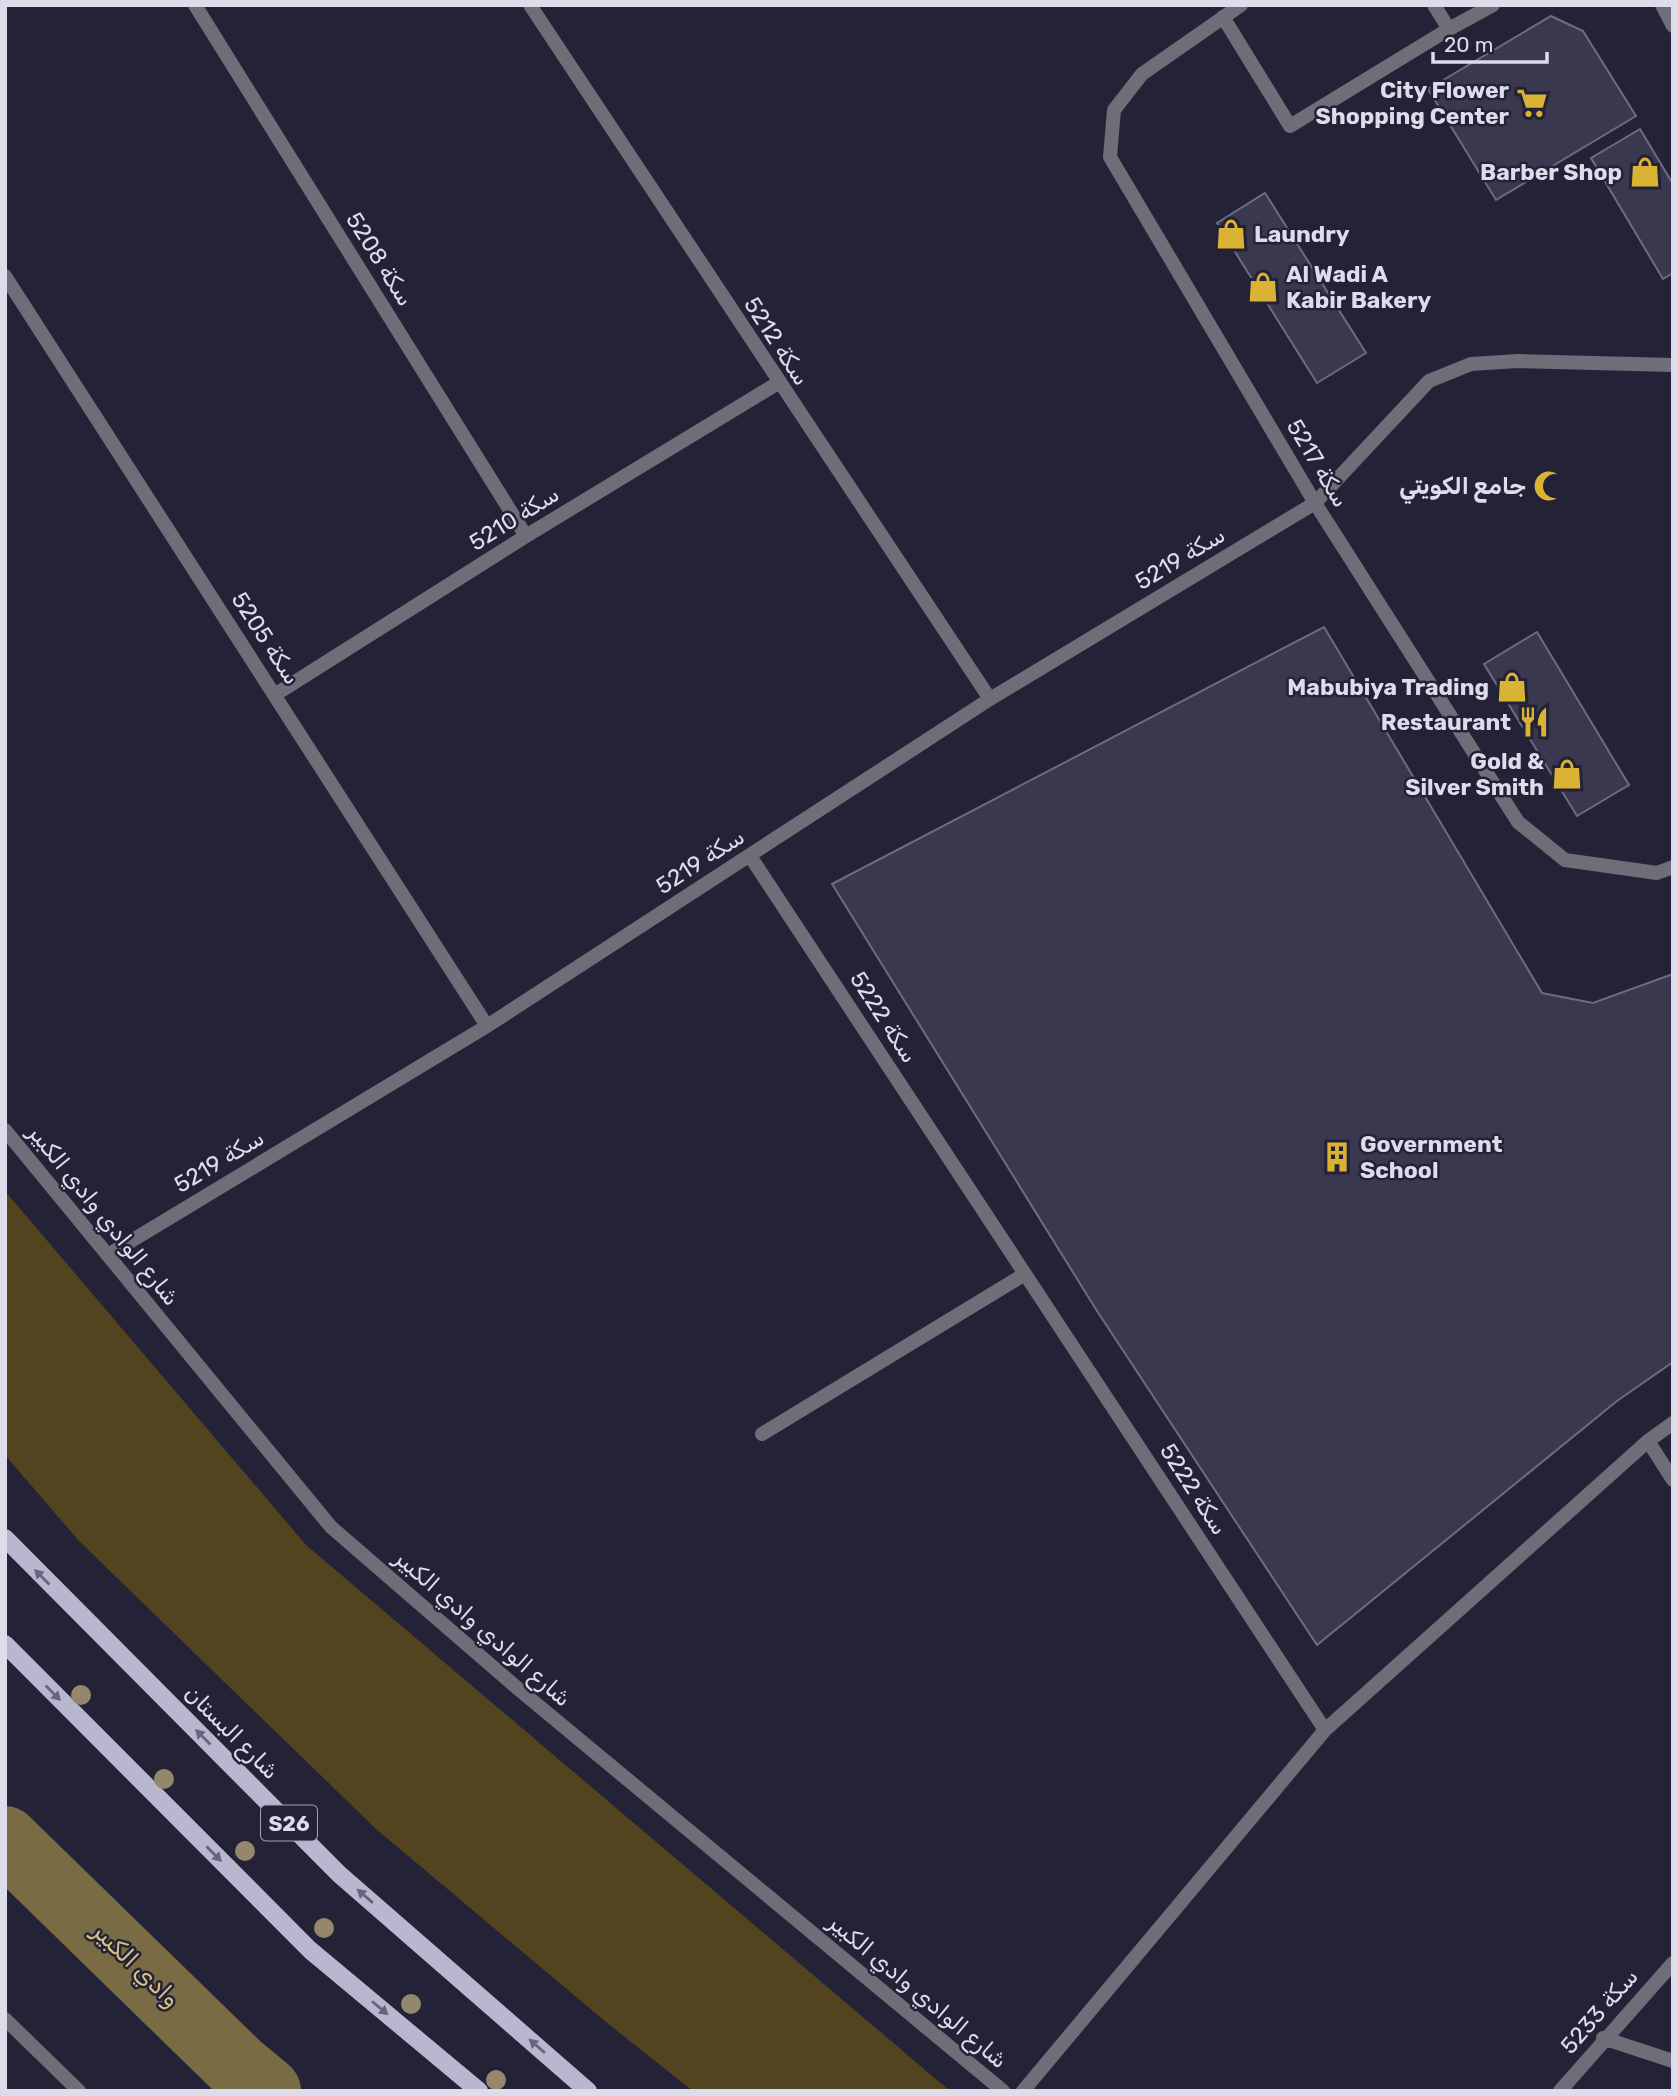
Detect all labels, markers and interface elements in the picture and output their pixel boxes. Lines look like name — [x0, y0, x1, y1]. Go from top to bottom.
scale bar — [1433, 21, 1547, 65]
text: 20 m — [1444, 32, 1493, 57]
place label: City Flower Shopping Center — [1316, 76, 1510, 130]
supermarket icon: City Flower Shopping Center — [1515, 86, 1549, 120]
shop icon: Barber Shop — [1628, 155, 1662, 189]
place label: Barber Shop — [1480, 158, 1622, 186]
street label: سكة 5208 — [340, 207, 420, 311]
shop icon: Laundry — [1214, 217, 1248, 251]
place label: Laundry — [1254, 220, 1350, 248]
place label: Al Wadi A Kabir Bakery — [1286, 260, 1431, 314]
shop icon: Al Wadi A Kabir Bakery — [1246, 270, 1280, 304]
street label: سكة 5212 — [738, 292, 816, 390]
street label: سكة 5217 — [1281, 414, 1355, 512]
mosque icon: جامع الكويتي — [1532, 469, 1566, 503]
place label: جامع الكويتي — [1399, 472, 1526, 504]
street label: سكة 5210 — [464, 479, 564, 557]
street label: سكة 5219 — [1130, 520, 1230, 596]
street label: سكة 5205 — [226, 587, 306, 689]
shop icon: Mabubiya Trading — [1495, 670, 1529, 704]
place label: Mabubiya Trading — [1287, 673, 1489, 701]
restaurant icon: Restaurant — [1517, 705, 1551, 739]
place label: Restaurant — [1381, 708, 1511, 736]
place label: Gold & Silver Smith — [1405, 747, 1544, 801]
shop icon: Gold & Silver Smith — [1550, 757, 1584, 791]
street label: سكة 5219 — [651, 822, 749, 900]
street label: سكة 5222 — [844, 966, 924, 1068]
street label: شارع الوادي وادي الكبير — [19, 1117, 186, 1313]
street label: سكة 5219 — [169, 1123, 269, 1199]
place label: Government School — [1360, 1130, 1503, 1184]
building icon: Government School — [1320, 1140, 1354, 1174]
street label: سكة 5222 — [1154, 1438, 1234, 1540]
street label: شارع الوادي وادي الكبير — [385, 1542, 577, 1715]
one-way arrow — [34, 1569, 51, 1585]
street label: شارع البستان — [178, 1679, 285, 1786]
one-way arrow — [45, 1684, 62, 1701]
one-way arrow — [194, 1729, 211, 1746]
road number: S26 — [261, 1806, 317, 1840]
one-way arrow — [205, 1845, 222, 1861]
one-way arrow — [357, 1889, 374, 1904]
street label: شارع الوادي وادي الكبير — [819, 1907, 1013, 2076]
water label: وادي الكبير — [83, 1916, 185, 2015]
street label: سكة 5233 — [1554, 1963, 1644, 2059]
one-way arrow — [371, 2001, 389, 2016]
one-way arrow — [528, 2038, 546, 2054]

